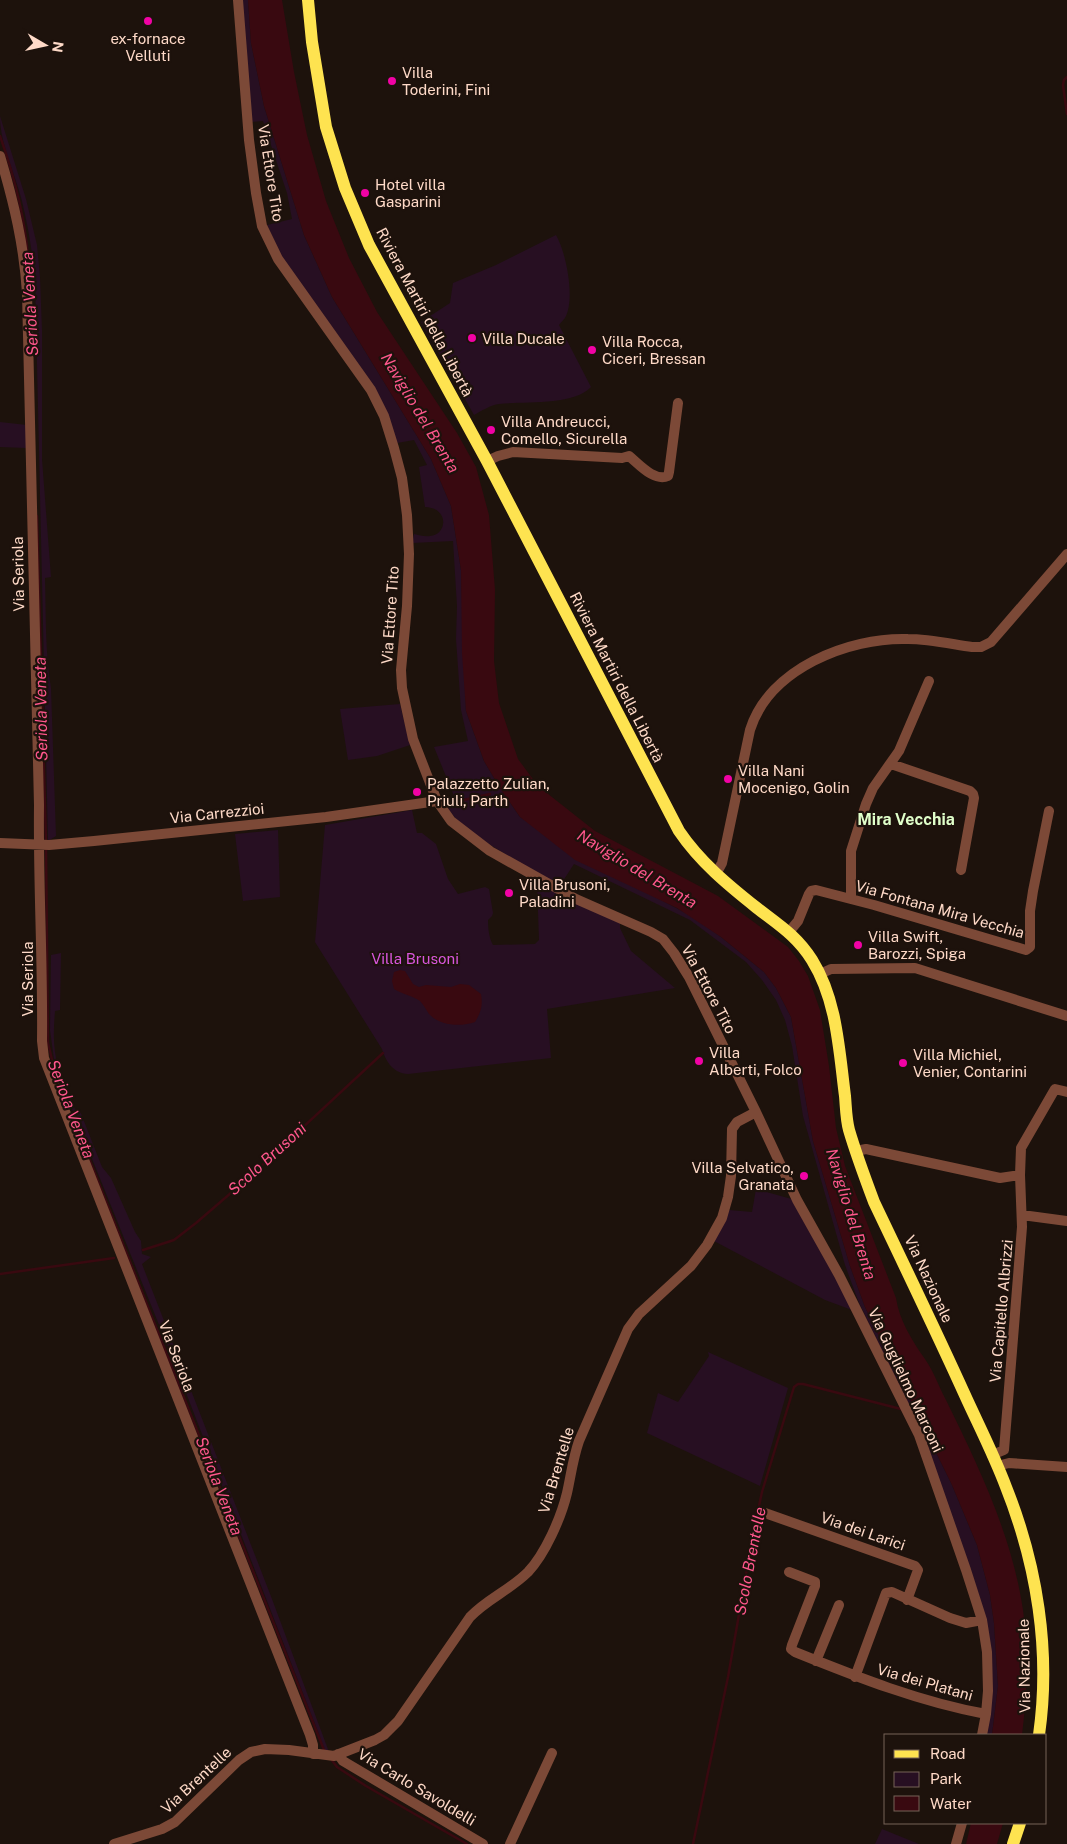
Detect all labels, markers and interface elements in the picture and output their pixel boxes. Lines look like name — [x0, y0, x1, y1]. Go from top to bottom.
marker: ex-fornace Velluti — [142, 15, 154, 27]
north arrow — [20, 20, 70, 70]
place label: ex-fornace Velluti — [110, 30, 186, 64]
text: N — [49, 40, 67, 54]
place label: Villa Toderini, Fini — [402, 64, 490, 98]
marker: Villa Toderini, Fini — [386, 75, 398, 87]
street label: Via Ettore Tito — [255, 123, 287, 223]
place label: Hotel villa Gasparini — [375, 176, 445, 210]
marker: Hotel villa Gasparini — [359, 187, 371, 199]
street label: Riviera Martiri della Libertà — [373, 225, 477, 399]
water label: Seriola Veneta — [18, 251, 42, 357]
place label: Villa Ducale — [482, 330, 565, 347]
marker: Villa Ducale — [466, 332, 478, 344]
place label: Villa Rocca, Ciceri, Bressan — [602, 333, 706, 367]
marker: Villa Rocca, Ciceri, Bressan — [586, 344, 598, 356]
water label: Naviglio del Brenta — [377, 350, 463, 476]
place label: Villa Andreucci, Comello, Sicurella — [501, 413, 627, 447]
marker: Villa Andreucci, Comello, Sicurella — [485, 424, 497, 436]
street label: Via Seriola — [9, 536, 27, 612]
street label: Via Ettore Tito — [378, 565, 402, 665]
street label: Riviera Martiri della Libertà — [567, 589, 667, 765]
water label: Seriola Veneta — [31, 657, 51, 761]
place label: Villa Nani Mocenigo, Golin — [738, 762, 850, 796]
marker: Villa Nani Mocenigo, Golin — [722, 773, 734, 785]
place label: Palazzetto Zulian, Priuli, Parth — [427, 775, 550, 809]
marker: Palazzetto Zulian, Priuli, Parth — [411, 786, 423, 798]
street label: Via Carrezzioi — [169, 800, 265, 826]
district label: Mira Vecchia — [857, 810, 955, 829]
water label: Naviglio del Brenta — [574, 826, 700, 912]
place label: Villa Brusoni, Paladini — [519, 876, 610, 910]
street label: Via Fontana Mira Vecchia — [854, 877, 1026, 941]
marker: Villa Brusoni, Paladini — [503, 887, 515, 899]
place label: Villa Swift, Barozzi, Spiga — [868, 928, 966, 962]
marker: Villa Swift, Barozzi, Spiga — [852, 939, 864, 951]
street label: Via Seriola — [19, 941, 36, 1017]
street label: Via Ettore Tito — [678, 942, 740, 1036]
park label: Villa Brusoni — [371, 950, 459, 967]
place label: Villa Alberti, Folco — [709, 1044, 802, 1078]
place label: Villa Michiel, Venier, Contarini — [913, 1046, 1027, 1080]
marker: Villa Alberti, Folco — [693, 1055, 705, 1067]
water label: Seriola Veneta — [43, 1057, 99, 1161]
marker: Villa Michiel, Venier, Contarini — [897, 1057, 909, 1069]
water label: Scolo Brusoni — [224, 1119, 310, 1199]
water label: Naviglio del Brenta — [822, 1146, 880, 1282]
place label: Villa Selvatico, Granata — [691, 1159, 794, 1193]
marker: Villa Selvatico, Granata — [798, 1170, 810, 1182]
street label: Via Nazionale — [901, 1233, 957, 1325]
street label: Via Capitello Albrizzi — [986, 1239, 1016, 1383]
street label: Via Guglielmo Marconi — [865, 1305, 947, 1455]
street label: Via Seriola — [156, 1318, 198, 1394]
street label: Via Brentelle — [535, 1425, 577, 1515]
water label: Seriola Veneta — [191, 1434, 247, 1538]
water label: Scolo Brentelle — [730, 1505, 770, 1617]
street label: Via dei Larici — [818, 1509, 908, 1553]
street label: Via Nazionale — [1015, 1619, 1033, 1713]
street label: Via dei Platani — [875, 1660, 975, 1704]
legend — [884, 1734, 1047, 1824]
street label: Via Brentelle — [157, 1743, 235, 1817]
street label: Via Carlo Savoldelli — [355, 1745, 479, 1829]
text: Road — [930, 1745, 966, 1762]
text: Park — [930, 1770, 962, 1787]
text: Water — [930, 1795, 972, 1812]

